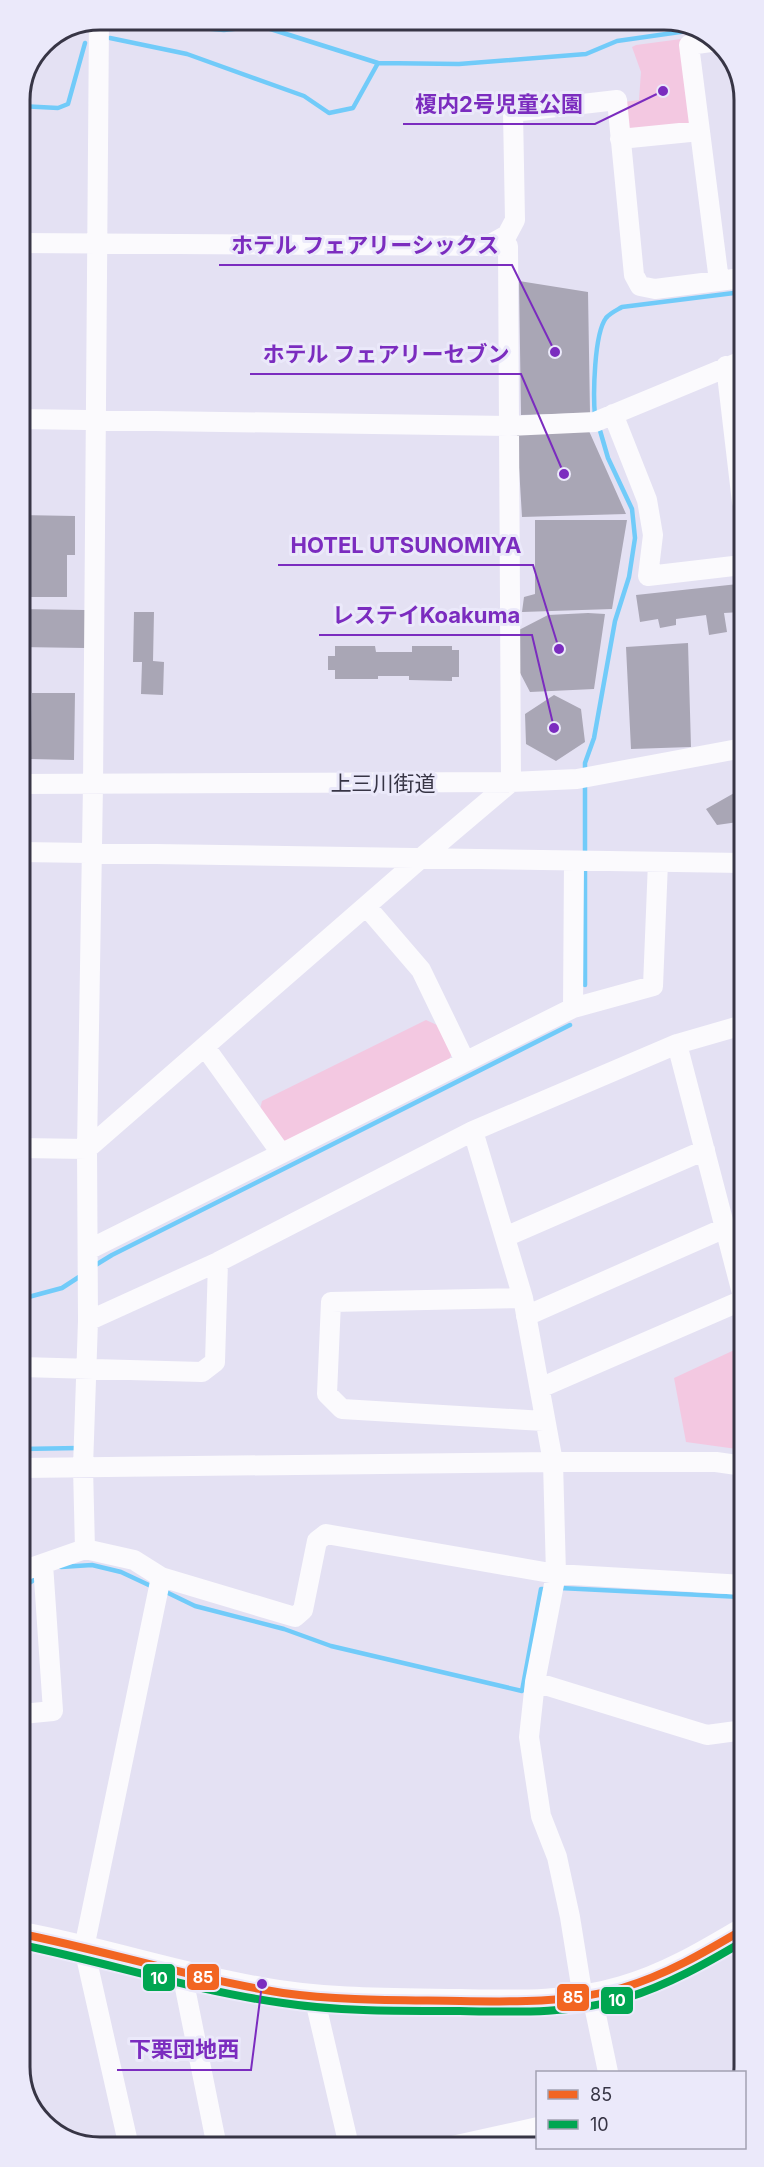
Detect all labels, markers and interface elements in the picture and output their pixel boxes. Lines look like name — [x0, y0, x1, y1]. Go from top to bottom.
callout: 榎内2号児童公園 — [403, 84, 595, 124]
text: 榎内2号児童公園 — [415, 91, 583, 117]
callout: ホテル フェアリーシックス — [219, 225, 512, 265]
text: ホテル フェアリーシックス — [231, 232, 499, 258]
callout: ホテル フェアリーセブン — [250, 334, 521, 374]
text: ホテル フェアリーセブン — [262, 341, 510, 367]
callout: HOTEL UTSUNOMIYA — [278, 525, 533, 565]
text: HOTEL UTSUNOMIYA — [291, 532, 521, 558]
callout: レステイKoakuma — [319, 595, 532, 635]
text: レステイKoakuma — [332, 602, 520, 628]
street label: 上三川街道 — [331, 771, 436, 796]
line badge: 10 — [142, 1963, 176, 1992]
line badge: 85 — [186, 1963, 220, 1991]
text: 85 — [193, 1967, 213, 1987]
text: 10 — [150, 1968, 168, 1988]
line badge: 85 — [556, 1983, 590, 2012]
line badge: 10 — [600, 1986, 634, 2015]
text: 85 — [563, 1987, 583, 2007]
text: 10 — [608, 1990, 626, 2010]
callout: 下栗団地西 — [117, 2030, 251, 2070]
text: 下栗団地西 — [129, 2036, 239, 2062]
legend — [536, 2071, 746, 2149]
text: 85 — [590, 2084, 612, 2105]
text: 10 — [590, 2114, 609, 2135]

